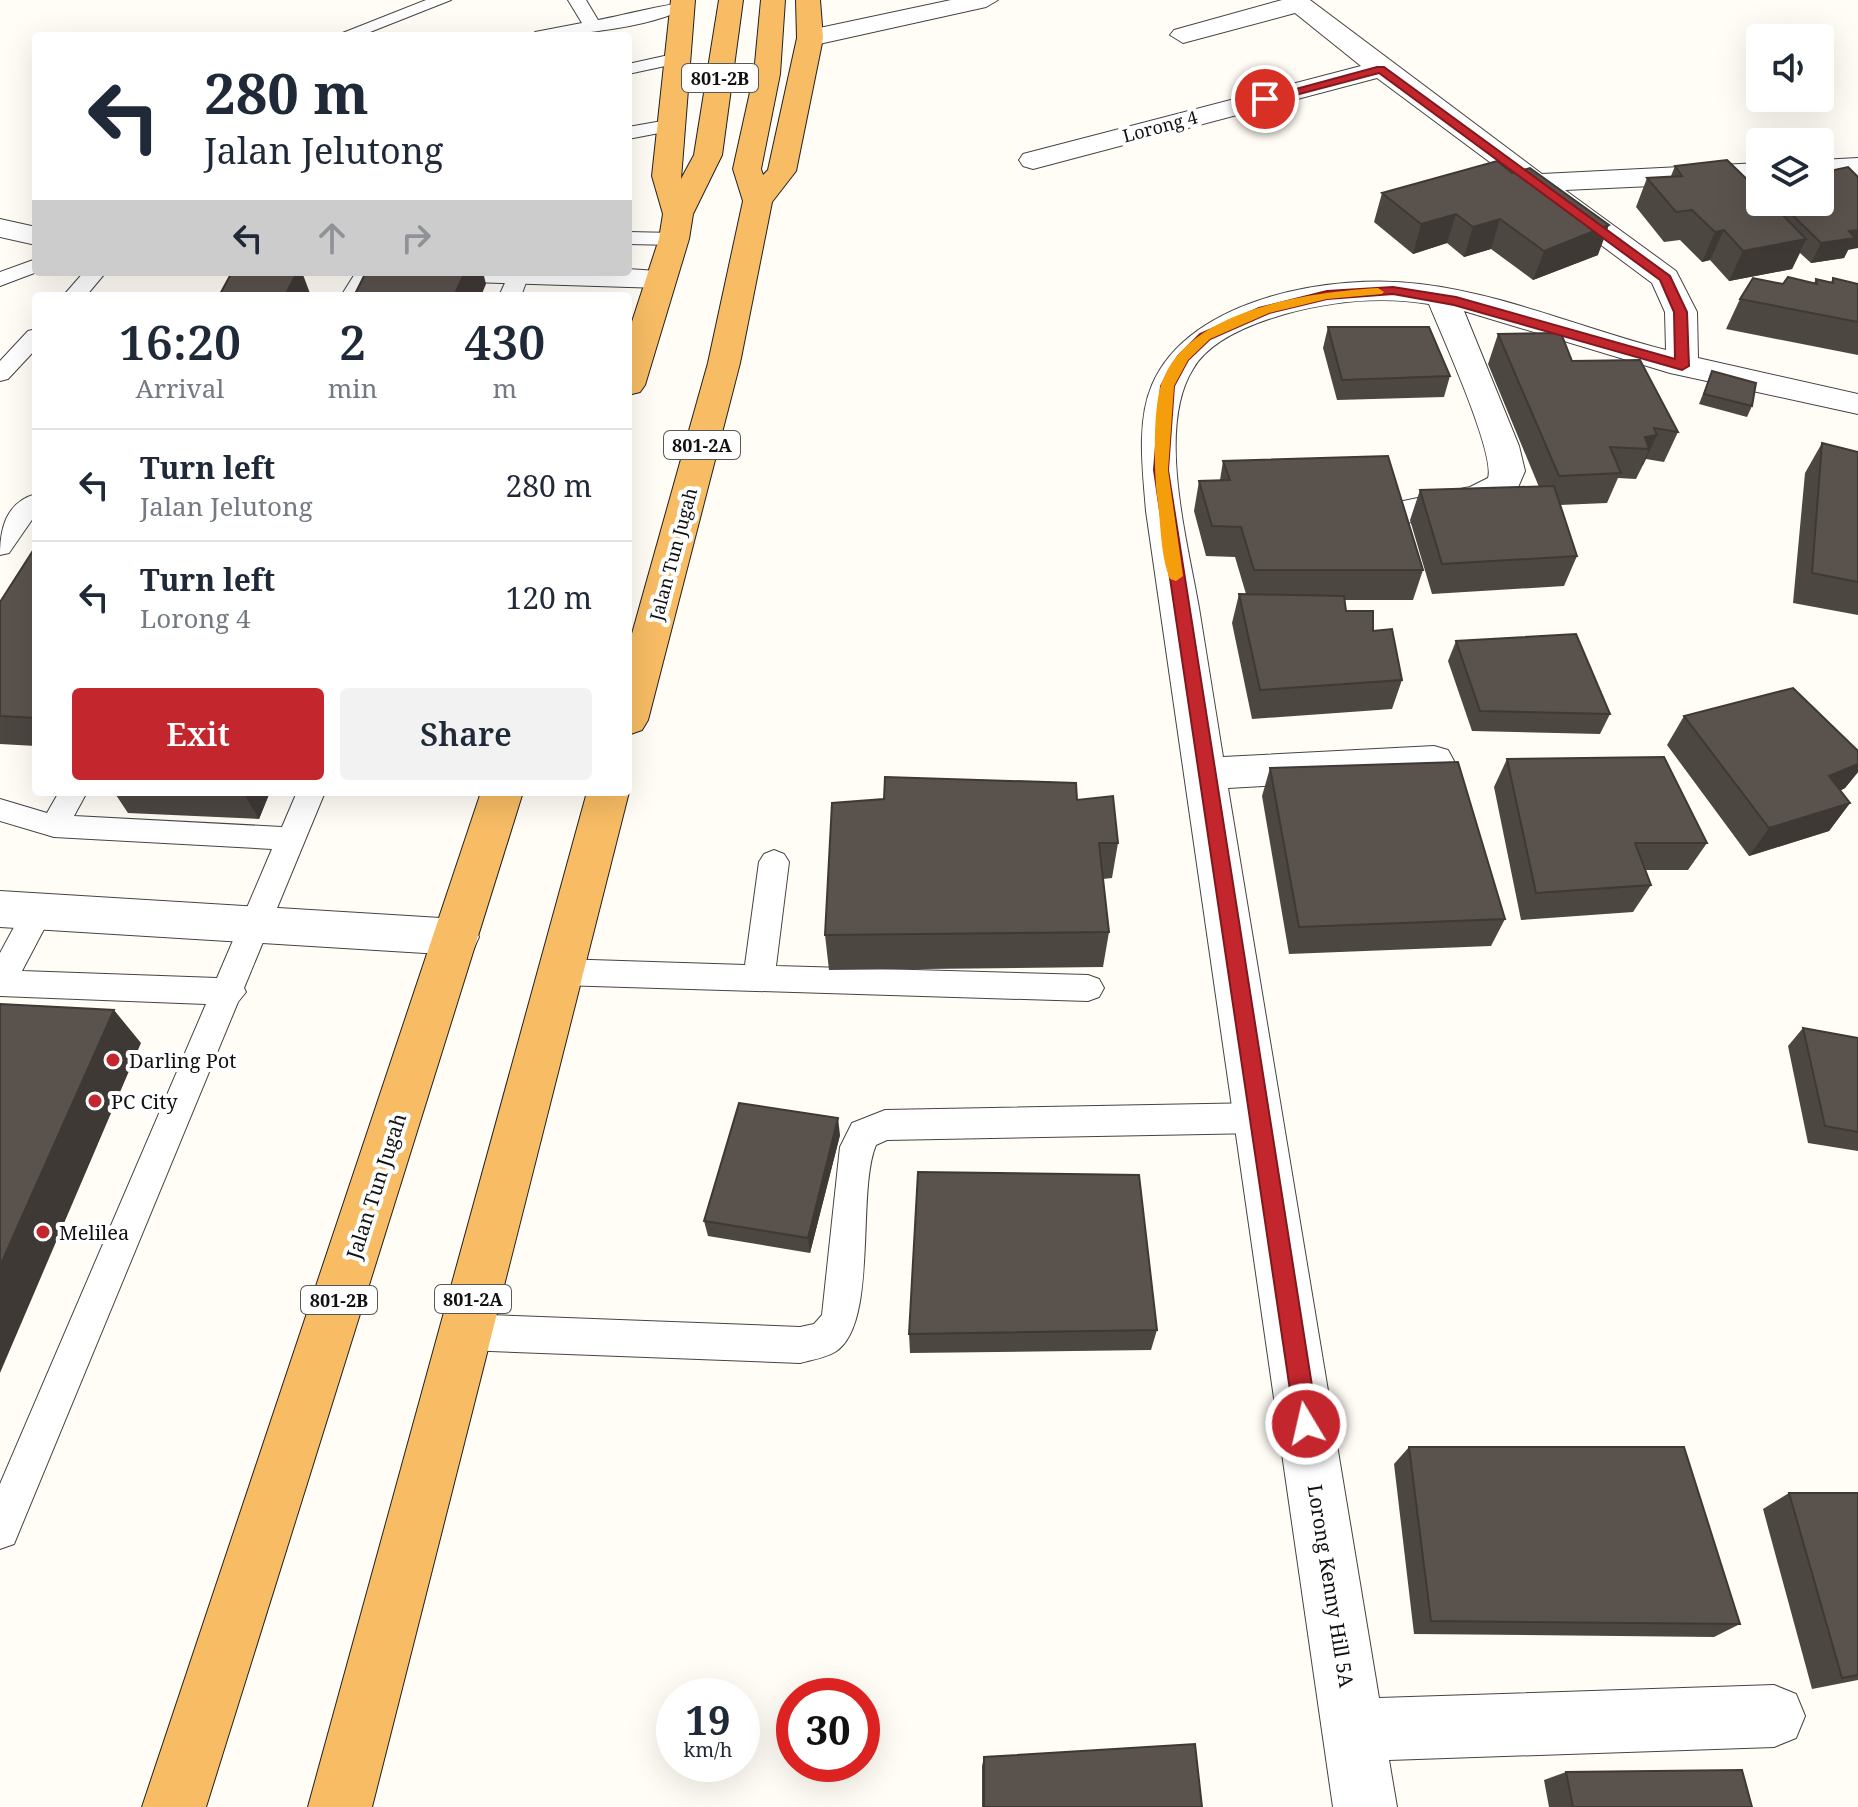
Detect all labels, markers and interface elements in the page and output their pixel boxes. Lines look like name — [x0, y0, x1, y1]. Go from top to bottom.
map controls — [1746, 24, 1834, 216]
button: sound — [1746, 24, 1834, 112]
text: 280 m — [204, 54, 369, 130]
icon: left — [72, 64, 176, 168]
road number: 801-2B — [682, 64, 758, 92]
pin — [1231, 65, 1299, 133]
icon: arrive — [1243, 77, 1287, 121]
street label: Lorong 4 — [1120, 105, 1200, 147]
text: Jalan Jelutong — [204, 126, 443, 175]
button: layers — [1746, 128, 1834, 216]
icon: left — [226, 216, 270, 260]
icon: ahead — [310, 216, 354, 260]
icon: right — [394, 216, 438, 260]
text: 16:20 — [119, 309, 241, 374]
text: 2 — [339, 309, 366, 374]
text: 430 — [464, 309, 545, 374]
text: Arrival — [135, 370, 224, 406]
text: min — [328, 370, 377, 406]
text: m — [492, 370, 517, 406]
road number: 801-2A — [664, 431, 740, 459]
text: Turn left — [140, 447, 275, 488]
icon: left — [72, 463, 116, 507]
text: 280 m — [506, 465, 592, 506]
street label: Jalan Tun Jugah — [643, 485, 702, 624]
text: Jalan Jelutong — [140, 488, 313, 524]
text: Turn left — [140, 559, 275, 600]
icon: left — [72, 575, 116, 619]
text: 120 m — [506, 577, 592, 618]
text: Lorong 4 — [140, 600, 251, 636]
button: Exit — [72, 688, 324, 780]
button: Share — [340, 688, 592, 780]
place label: Darling Pot — [129, 1047, 236, 1074]
marker: Darling Pot — [104, 1051, 122, 1069]
place label: PC City — [111, 1088, 178, 1115]
marker: PC City — [86, 1092, 104, 1110]
street label: Jalan Tun Jugah — [339, 1109, 412, 1263]
place label: Melilea — [59, 1219, 129, 1246]
marker: Melilea — [34, 1223, 52, 1241]
road number: 801-2A — [435, 1285, 511, 1313]
road number: 801-2B — [301, 1286, 377, 1314]
position arrow — [1264, 1382, 1348, 1466]
street label: Lorong Kenny Hill 5A — [1302, 1483, 1361, 1690]
speed limit sign: 30 — [776, 1678, 880, 1782]
text: 19 — [685, 1692, 731, 1747]
text: km/h — [683, 1736, 733, 1763]

